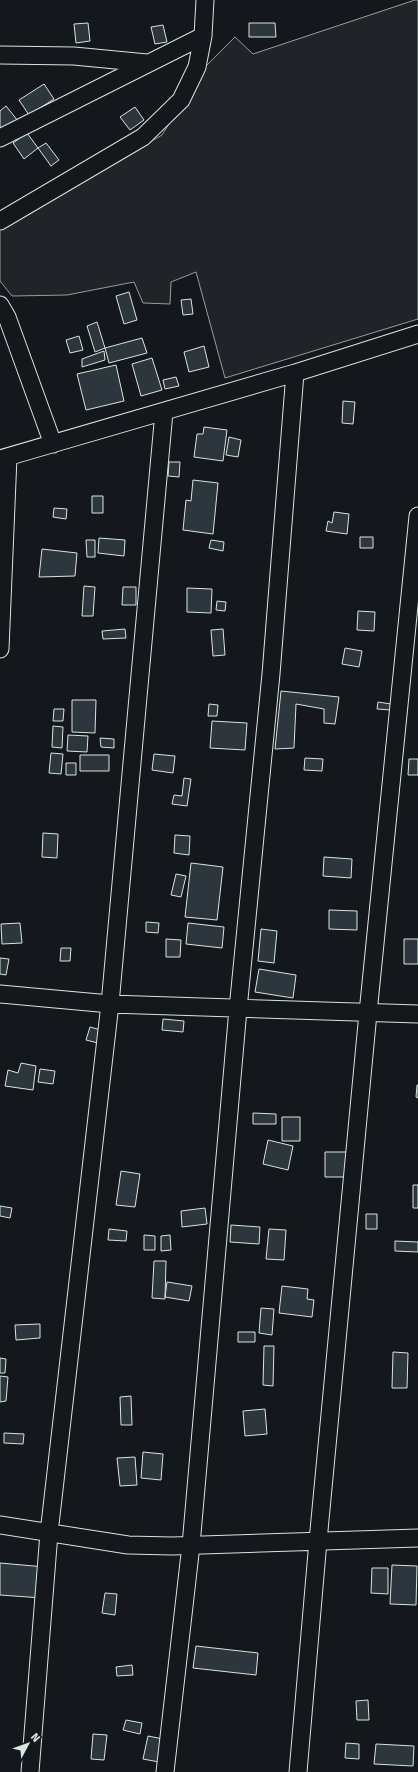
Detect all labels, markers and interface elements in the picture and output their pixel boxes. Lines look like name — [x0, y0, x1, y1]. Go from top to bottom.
north arrow — [8, 1724, 48, 1764]
text: N — [28, 1731, 42, 1745]

